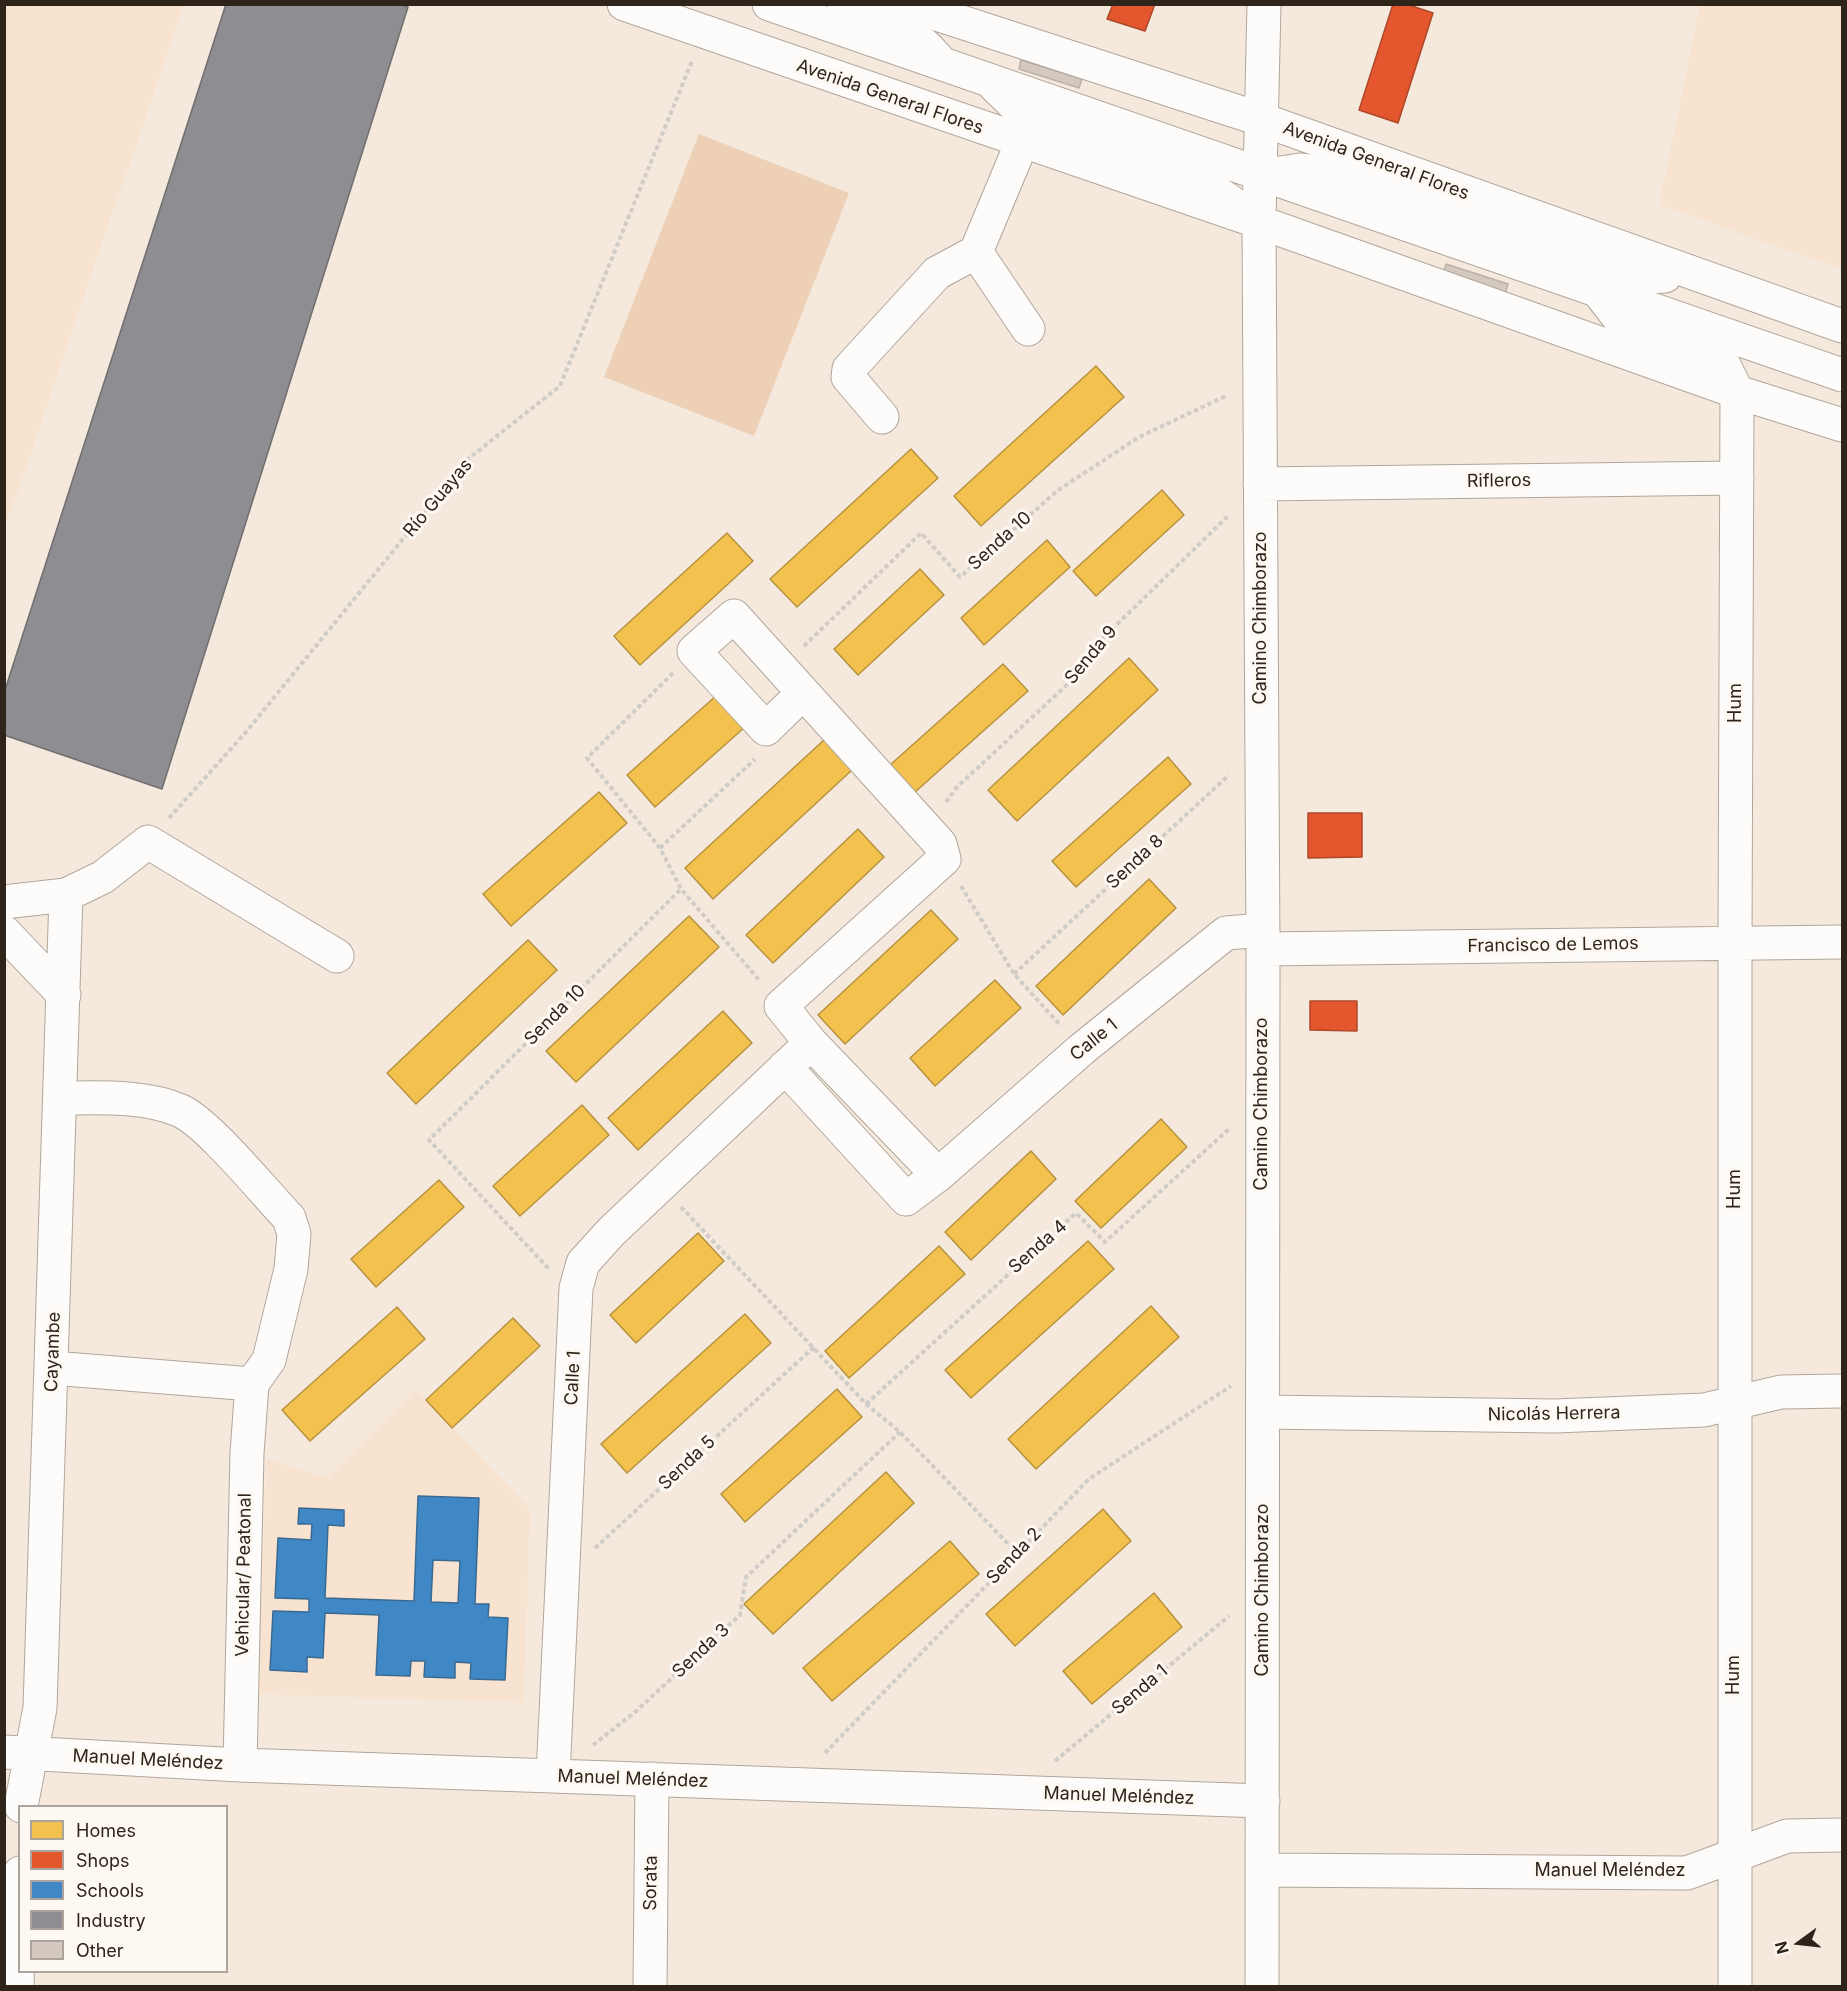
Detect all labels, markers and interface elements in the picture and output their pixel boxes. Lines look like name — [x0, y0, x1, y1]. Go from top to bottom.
street label: Avenida General Flores — [794, 55, 986, 139]
street label: Avenida General Flores — [1280, 117, 1472, 205]
street label: Río Guayas — [399, 455, 477, 541]
street label: Rifleros — [1467, 470, 1531, 492]
street label: Senda 10 — [964, 507, 1036, 575]
street label: Camino Chimborazo — [1250, 532, 1272, 704]
street label: Senda 9 — [1060, 621, 1122, 689]
street label: Hum — [1725, 683, 1747, 723]
street label: Senda 8 — [1102, 830, 1168, 894]
street label: Francisco de Lemos — [1467, 933, 1639, 957]
street label: Senda 10 — [520, 980, 590, 1050]
street label: Calle 1 — [1066, 1014, 1122, 1066]
street label: Camino Chimborazo — [1251, 1018, 1273, 1190]
street label: Hum — [1724, 1169, 1746, 1209]
street label: Senda 4 — [1004, 1216, 1072, 1278]
street label: Cayambe — [41, 1311, 65, 1393]
street label: Calle 1 — [561, 1350, 585, 1406]
street label: Nicolás Herrera — [1487, 1402, 1621, 1426]
street label: Senda 5 — [654, 1431, 720, 1495]
street label: Vehicular/ Peatonal — [232, 1493, 256, 1657]
street label: Camino Chimborazo — [1252, 1504, 1274, 1676]
street label: Senda 2 — [982, 1523, 1046, 1589]
street label: Senda 3 — [668, 1619, 734, 1683]
street label: Hum — [1723, 1655, 1745, 1695]
street label: Senda 1 — [1108, 1660, 1172, 1720]
street label: Manuel Meléndez — [72, 1745, 224, 1775]
street label: Manuel Meléndez — [557, 1766, 709, 1792]
street label: Manuel Meléndez — [1043, 1783, 1195, 1809]
legend — [18, 1805, 228, 1973]
text: Homes — [76, 1820, 136, 1841]
text: Shops — [76, 1850, 130, 1871]
street label: Sorata — [640, 1855, 662, 1911]
street label: Manuel Meléndez — [1535, 1860, 1685, 1882]
text: Schools — [76, 1880, 144, 1901]
text: Industry — [76, 1910, 146, 1931]
north arrow — [1769, 1913, 1829, 1973]
text: N — [1770, 1939, 1793, 1956]
text: Other — [76, 1940, 124, 1961]

